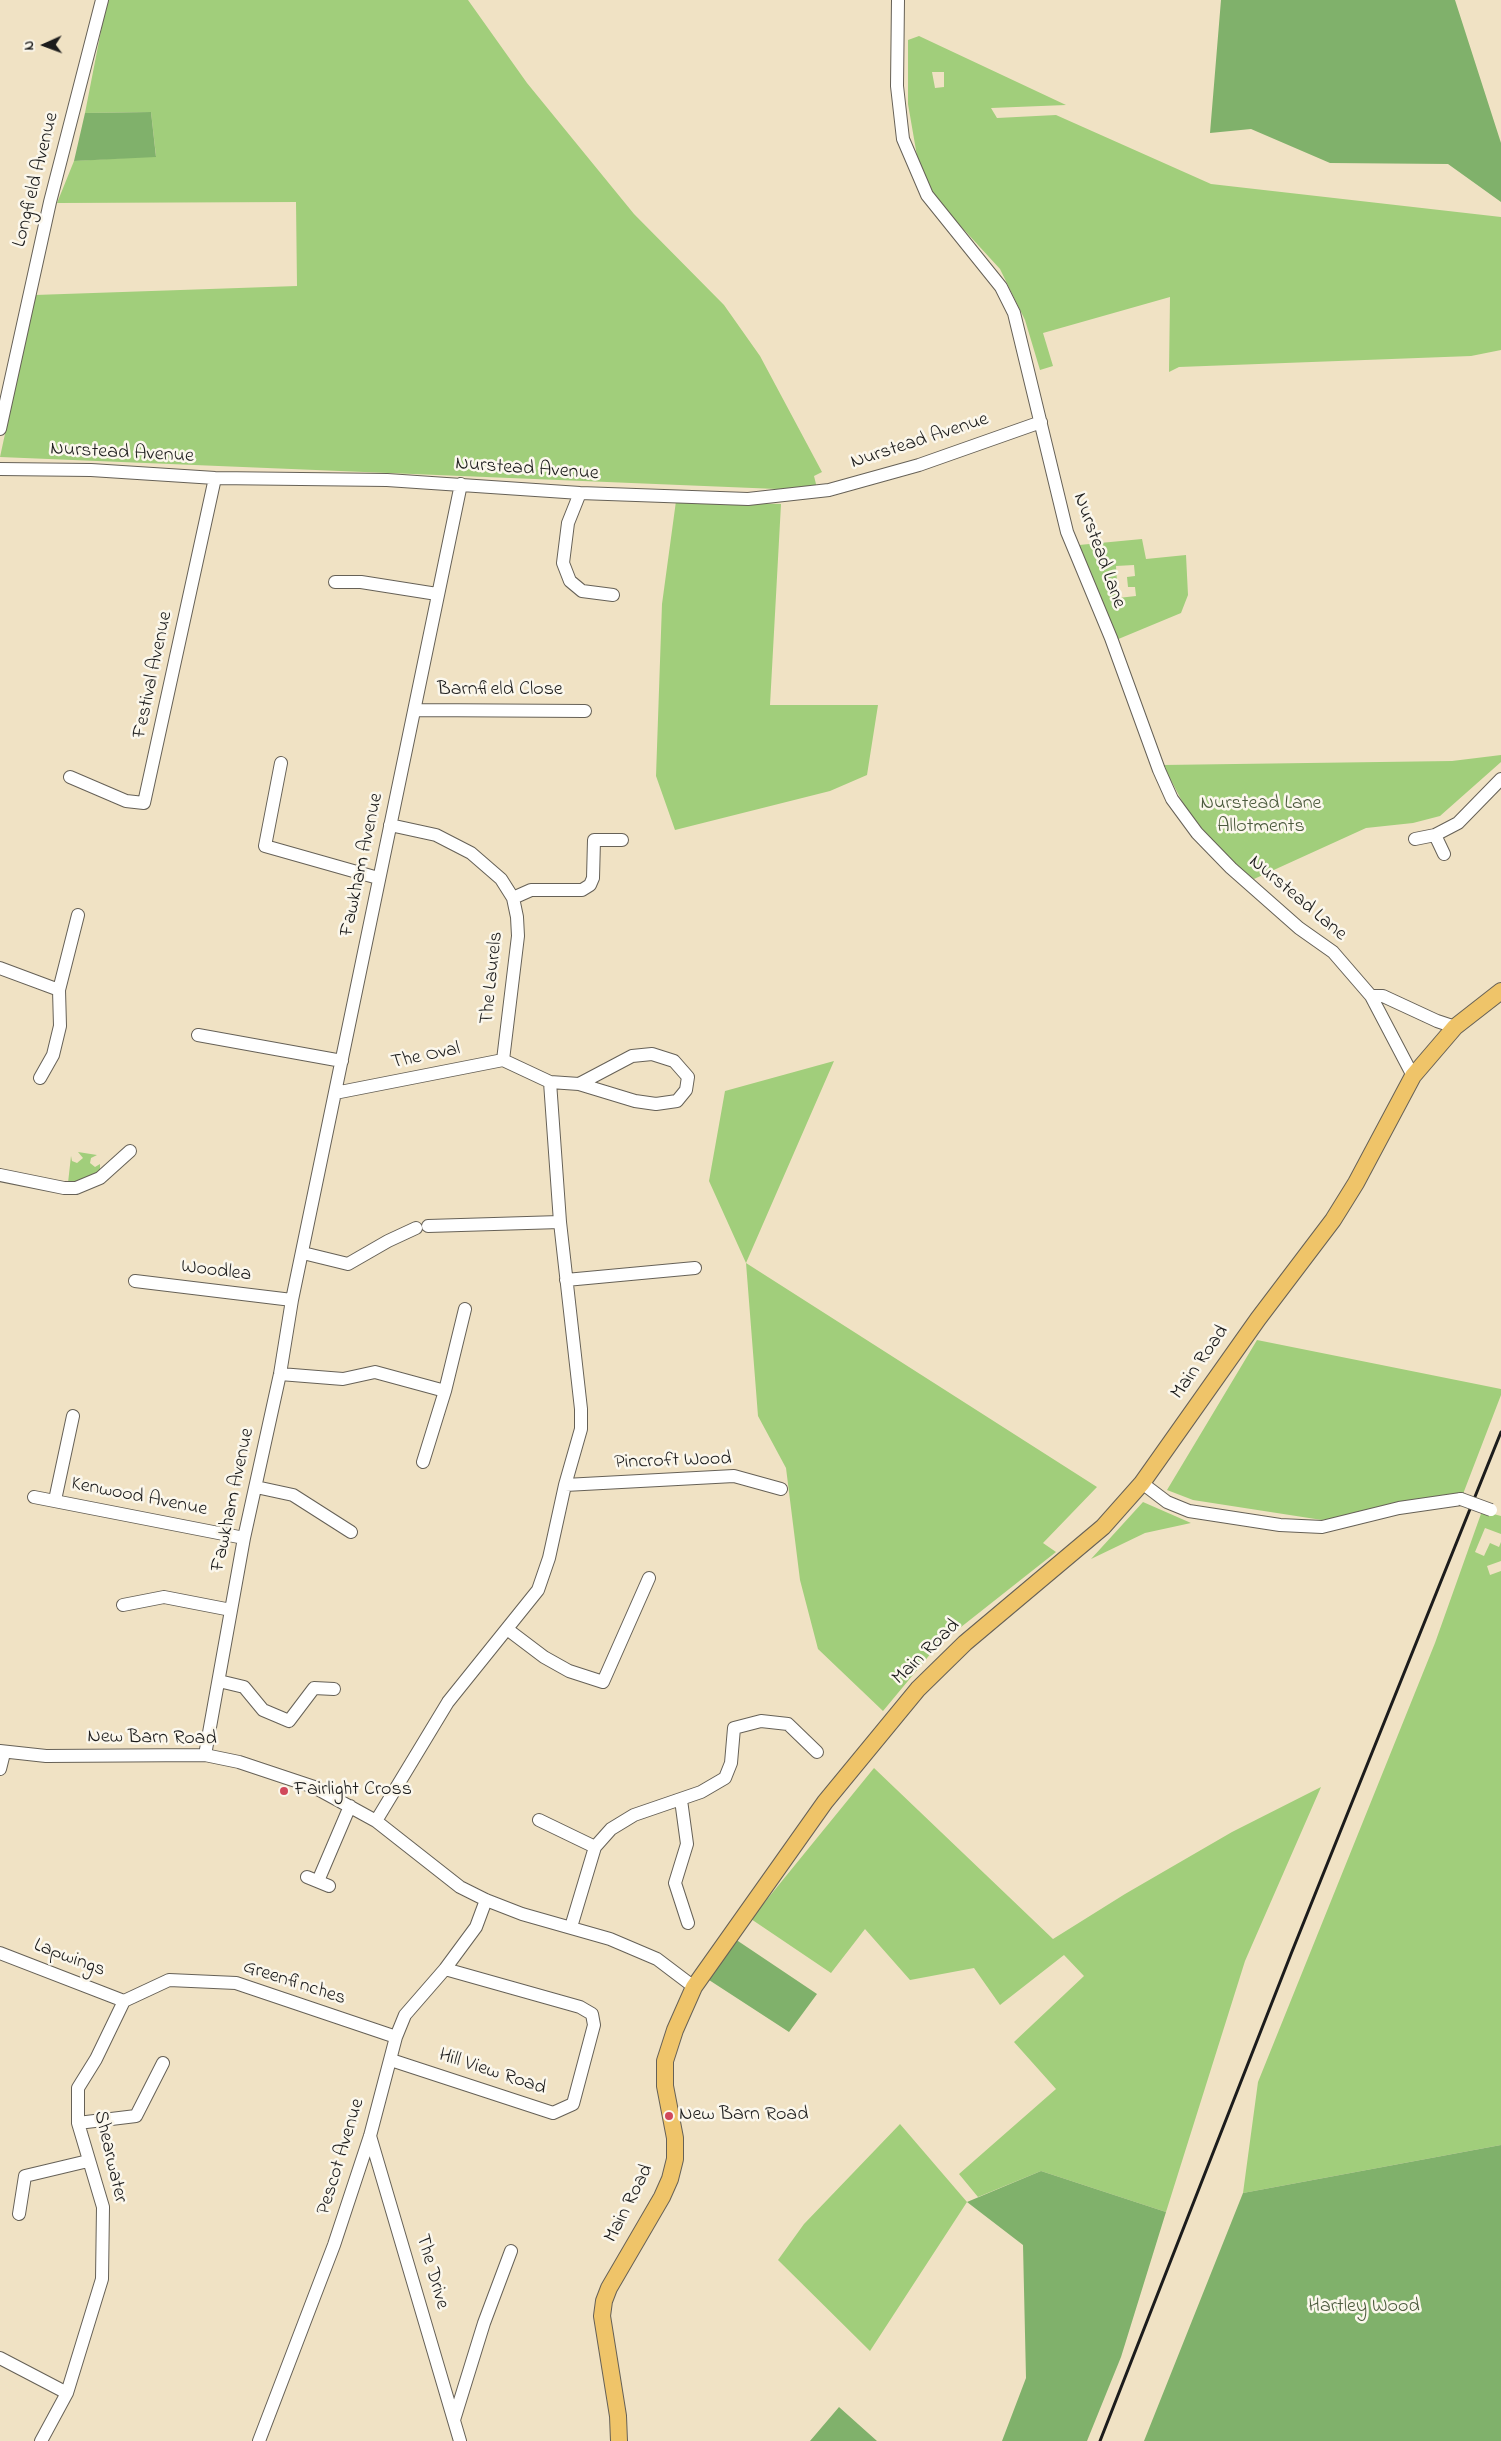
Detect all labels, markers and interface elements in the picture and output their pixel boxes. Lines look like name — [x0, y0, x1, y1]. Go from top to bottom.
north arrow — [20, 20, 70, 70]
text: N — [19, 40, 40, 51]
street label: Longfield Avenue — [9, 110, 65, 250]
street label: Nurstead Avenue — [848, 408, 992, 476]
street label: Nurstead Avenue — [50, 438, 194, 470]
street label: Nurstead Avenue — [454, 453, 600, 487]
street label: Nurstead Lane — [1066, 490, 1130, 612]
street label: Festival Avenue — [129, 609, 179, 741]
street label: Barnfield Close — [437, 679, 563, 703]
street label: Fawkham Avenue — [336, 791, 390, 939]
park label: Nurstead Lane Allotments — [1201, 793, 1321, 840]
street label: Nurstead Lane — [1243, 851, 1351, 947]
street label: The Laurels — [476, 930, 510, 1026]
street label: The Oval — [389, 1038, 463, 1076]
street label: Woodlea — [179, 1256, 253, 1288]
street label: Main Road — [1167, 1321, 1235, 1405]
street label: Fawkham Avenue — [207, 1426, 261, 1574]
street label: Pincroft Wood — [614, 1448, 732, 1476]
street label: Kenwood Avenue — [69, 1473, 209, 1523]
street label: Main Road — [888, 1615, 966, 1691]
street label: New Barn Road — [87, 1726, 217, 1752]
place label: Fairlight Cross — [294, 1779, 412, 1803]
marker: Fairlight Cross — [278, 1785, 290, 1797]
street label: Lapwings — [30, 1934, 108, 1984]
street label: Greenfinches — [240, 1956, 348, 2012]
street label: Hill View Road — [435, 2044, 549, 2102]
street label: Pescot Avenue — [313, 2096, 371, 2218]
place label: New Barn Road — [679, 2104, 808, 2128]
street label: Shearwater — [87, 2108, 131, 2206]
marker: New Barn Road — [663, 2110, 675, 2122]
street label: Main Road — [600, 2161, 660, 2247]
street label: The Drive — [409, 2232, 453, 2312]
park label: Hartley Wood — [1308, 2296, 1420, 2320]

